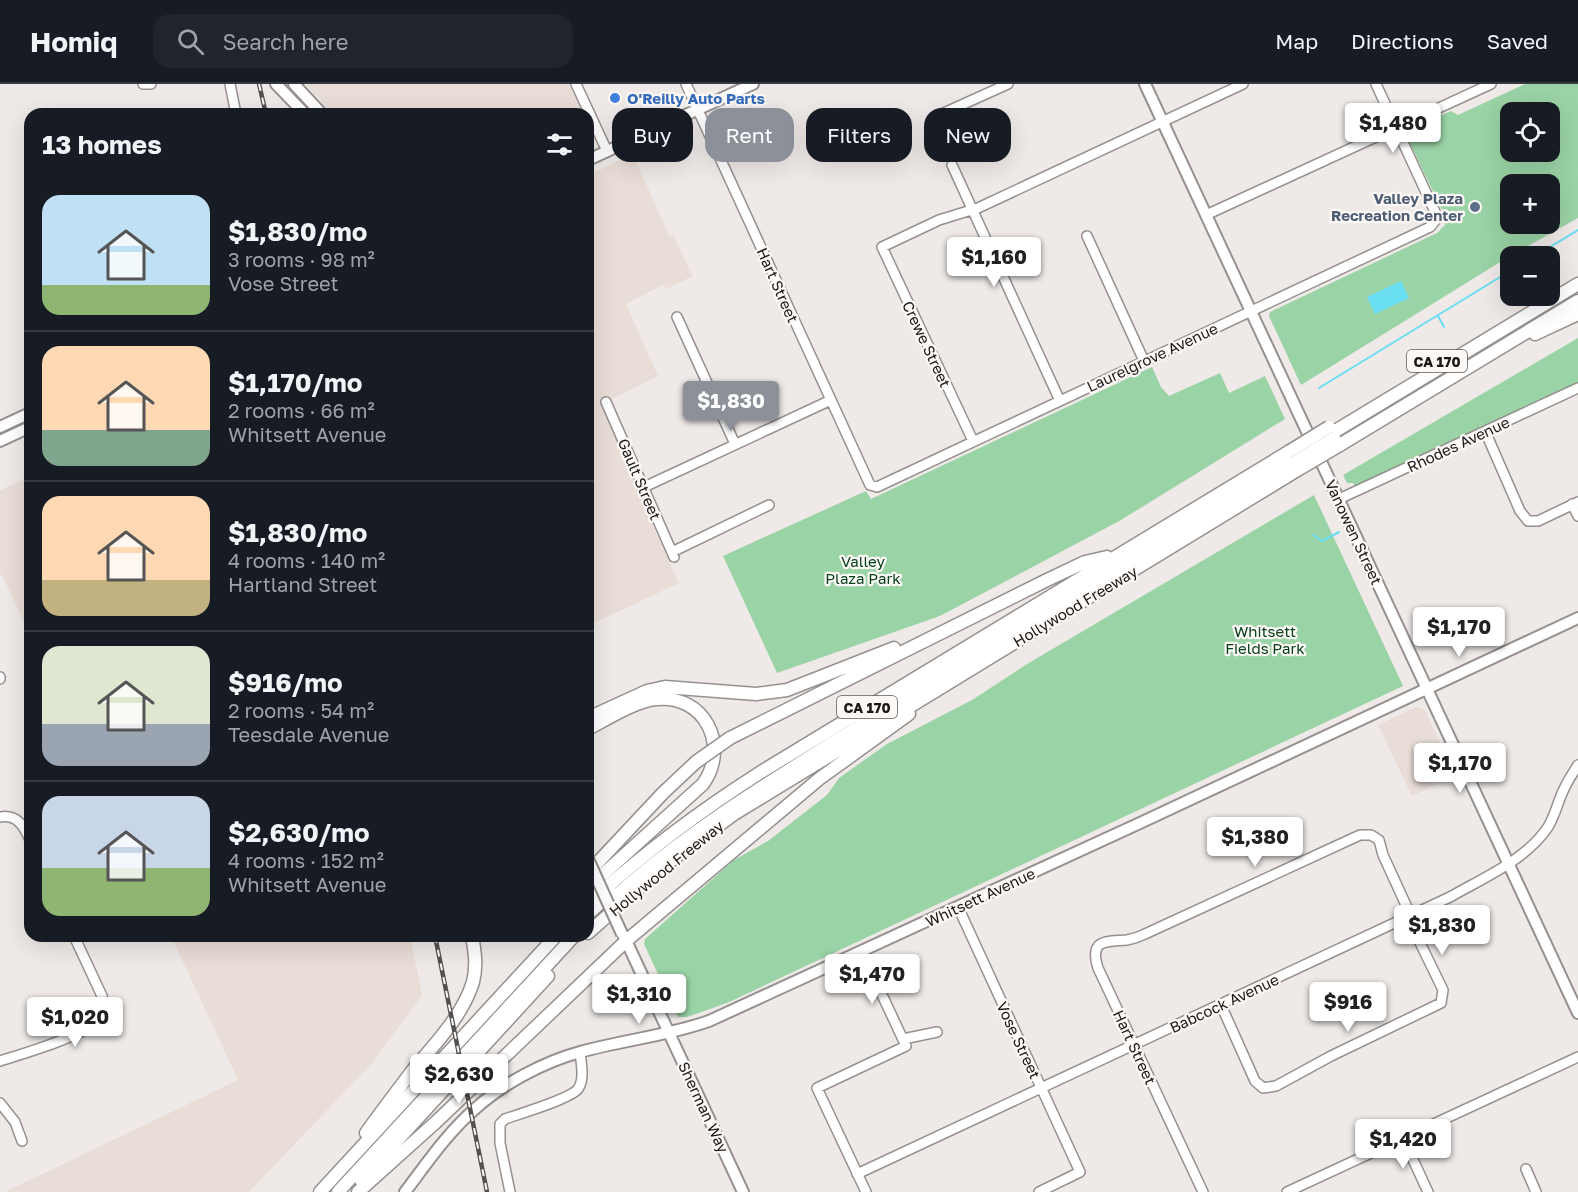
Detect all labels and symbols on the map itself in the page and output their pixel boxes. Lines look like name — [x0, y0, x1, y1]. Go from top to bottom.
place label: O'Reilly Auto Parts — [627, 89, 765, 107]
marker: O'Reilly Auto Parts — [608, 91, 622, 105]
pin: $1,480 — [1344, 103, 1442, 154]
place label: Valley Plaza Recreation Center — [1331, 189, 1463, 224]
marker: Valley Plaza Recreation Center — [1468, 200, 1482, 214]
pin: $1,160 — [945, 237, 1043, 288]
street label: Hart Street — [753, 245, 803, 325]
street label: Crewe Street — [899, 298, 955, 390]
street label: Laurelgrove Avenue — [1084, 319, 1221, 395]
road number: CA 170 — [1407, 350, 1467, 372]
pin: $1,830 — [682, 381, 780, 432]
street label: Rhodes Avenue — [1404, 412, 1512, 476]
street label: Gault Street — [615, 436, 665, 522]
street label: Vanowen Street — [1322, 477, 1386, 587]
park label: Valley Plaza Park — [825, 552, 901, 587]
street label: Hollywood Freeway — [1010, 561, 1141, 650]
pin: $1,170 — [1410, 607, 1508, 658]
park label: Whitsett Fields Park — [1225, 622, 1305, 657]
road number: CA 170 — [837, 696, 897, 718]
pin: $1,170 — [1411, 743, 1509, 794]
street label: Hollywood Freeway — [605, 816, 727, 920]
pin: $1,380 — [1206, 817, 1304, 868]
street label: Whitsett Avenue — [922, 864, 1038, 930]
pin: $1,830 — [1393, 905, 1491, 956]
pin: $1,470 — [823, 954, 921, 1005]
street label: Babcock Avenue — [1167, 970, 1282, 1036]
pin: $1,310 — [590, 974, 688, 1025]
pin: $916 — [1312, 982, 1384, 1033]
pin: $1,020 — [26, 997, 124, 1048]
street label: Vose Street — [993, 999, 1045, 1081]
street label: Hart Street — [1110, 1007, 1160, 1087]
pin: $2,630 — [410, 1054, 508, 1105]
street label: Sherman Way — [675, 1059, 733, 1156]
pin: $1,420 — [1354, 1119, 1452, 1170]

